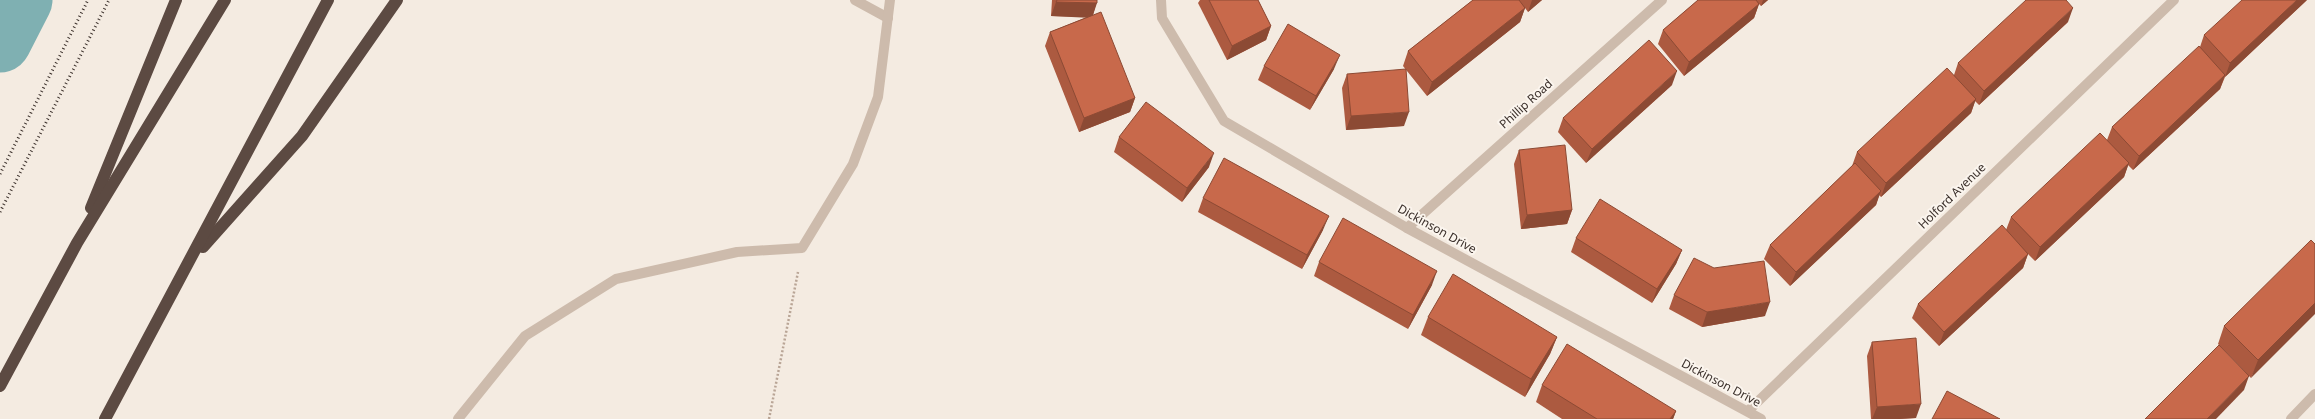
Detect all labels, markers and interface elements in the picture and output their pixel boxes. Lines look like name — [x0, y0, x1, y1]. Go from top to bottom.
street label: Phillip Road — [1495, 75, 1556, 132]
street label: Holford Avenue — [1914, 159, 1989, 232]
street label: Dickinson Drive — [1395, 200, 1480, 257]
street label: Dickinson Drive — [1678, 354, 1764, 411]

